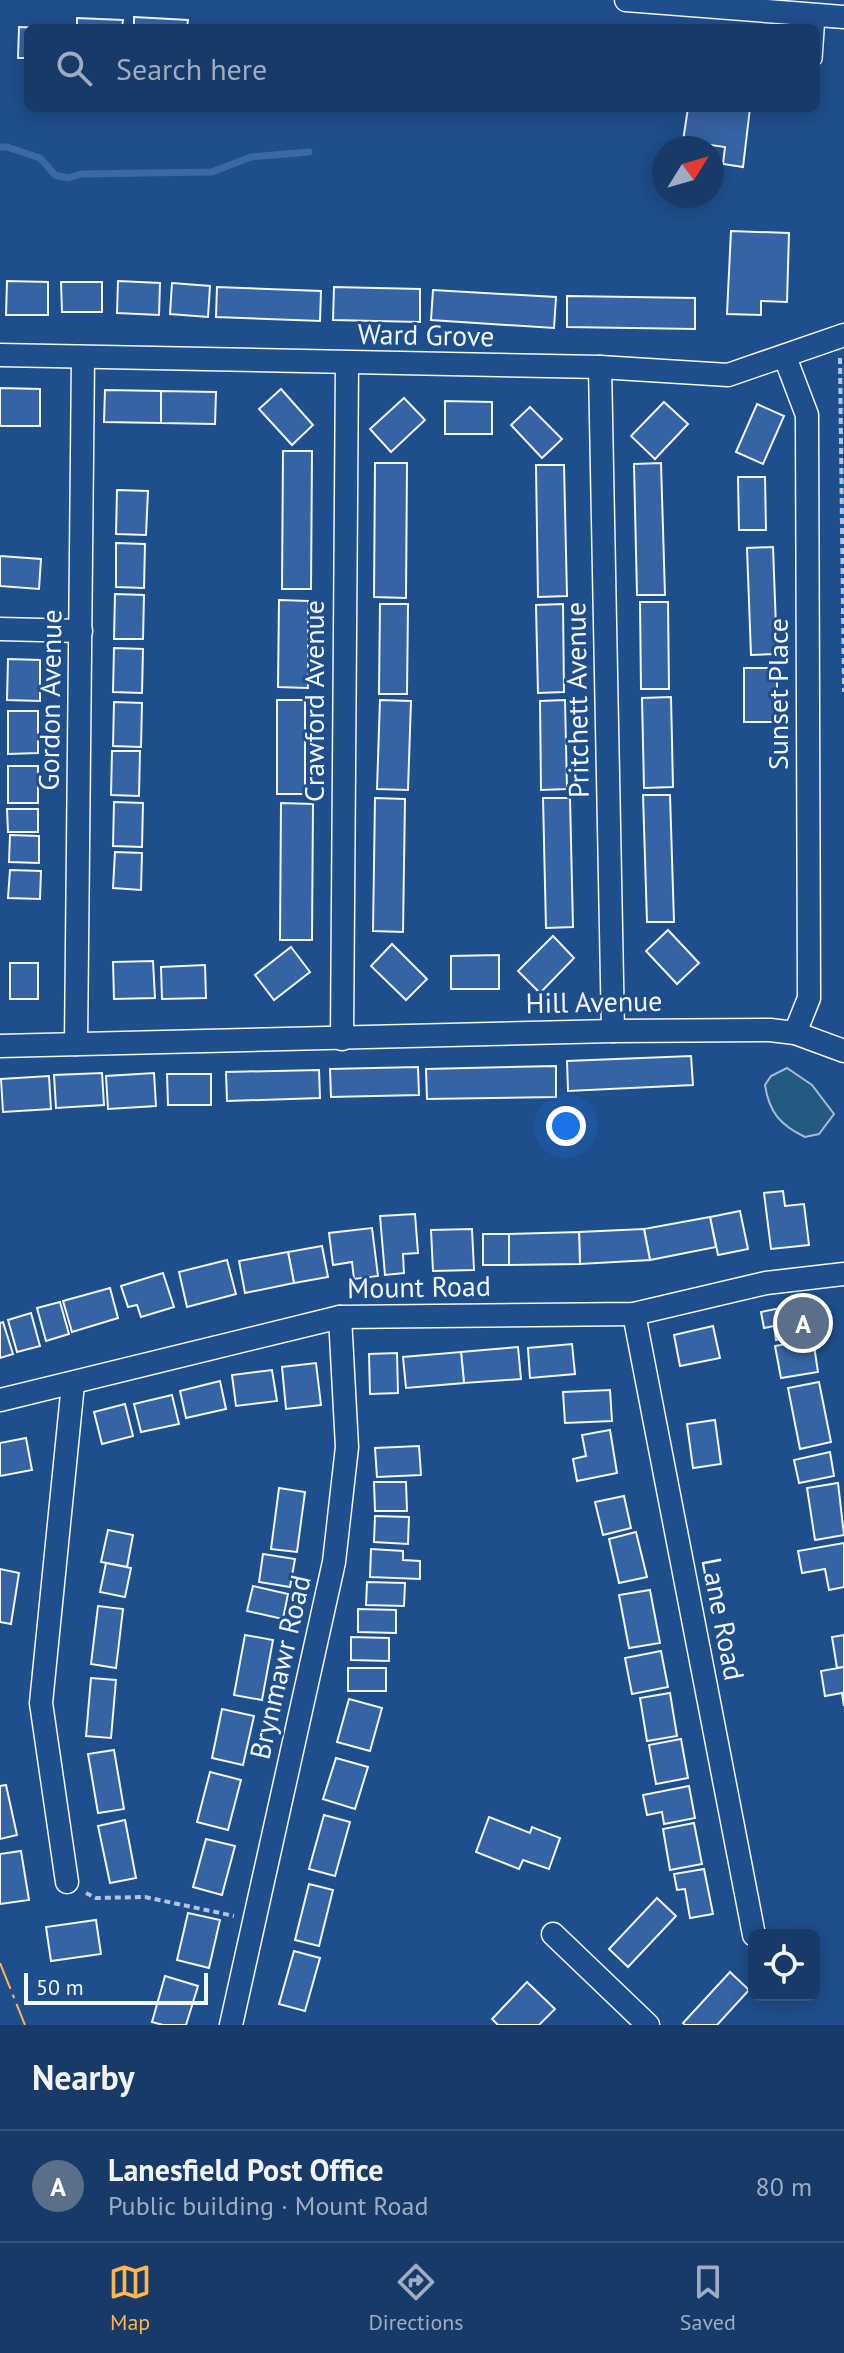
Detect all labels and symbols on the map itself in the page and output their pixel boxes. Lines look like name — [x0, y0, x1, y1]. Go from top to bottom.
north arrow — [652, 136, 724, 208]
street label: Ward Grove — [357, 315, 495, 354]
street label: Crawford Avenue — [295, 600, 332, 802]
street label: Pritchett Avenue — [556, 602, 597, 798]
street label: Gordon Avenue — [29, 609, 70, 791]
street label: Sunset Place — [759, 618, 796, 770]
street label: Hill Avenue — [525, 982, 663, 1021]
your location — [546, 1106, 586, 1146]
street label: Mount Road — [347, 1267, 491, 1306]
pin: A — [777, 1293, 829, 1353]
street label: Lane Road — [693, 1554, 753, 1683]
street label: Brynmawr Road — [240, 1571, 319, 1763]
scale bar — [24, 1969, 208, 2005]

